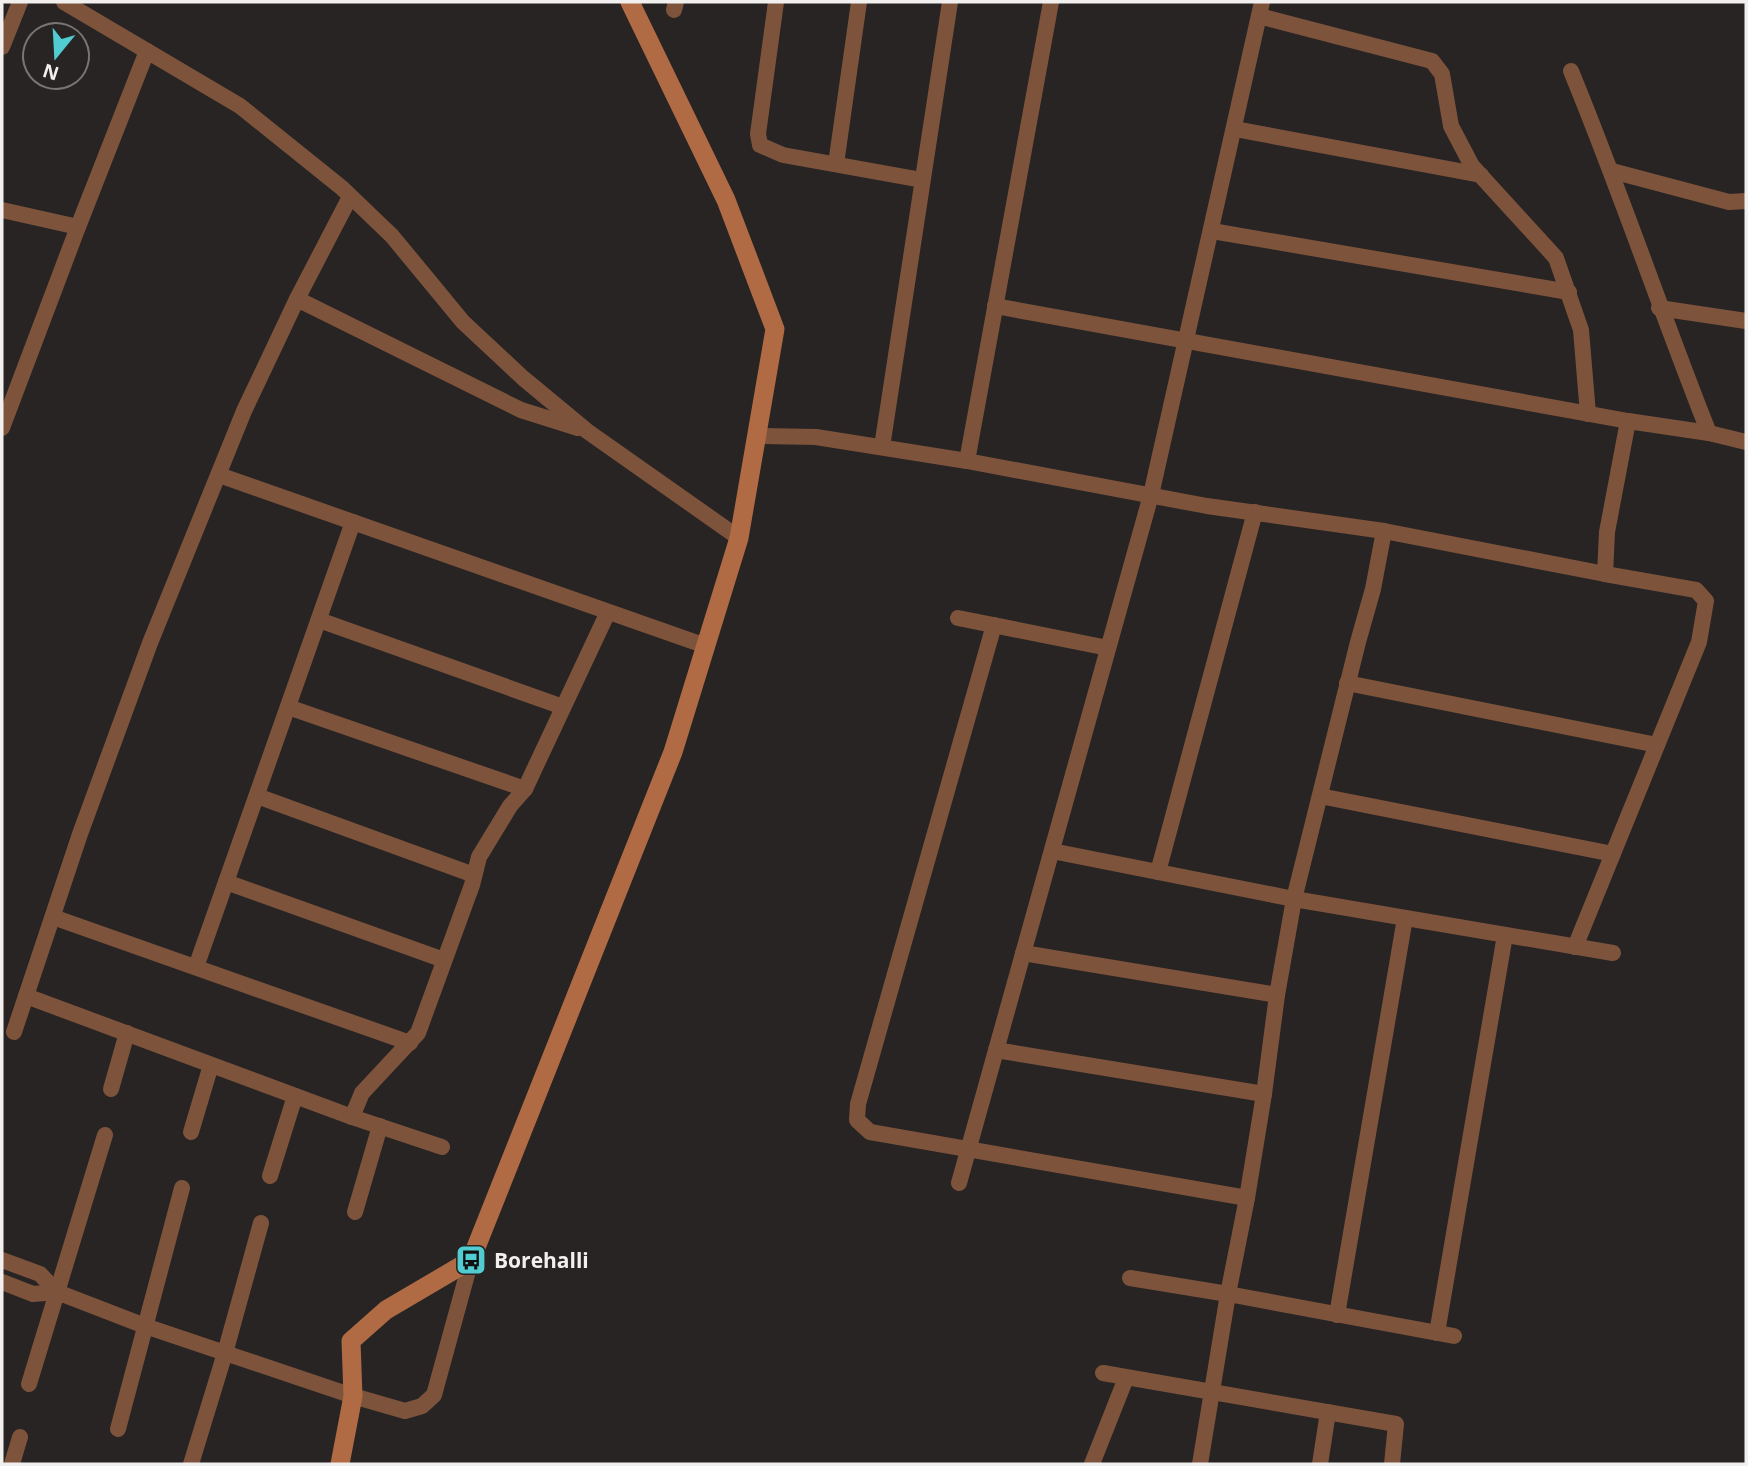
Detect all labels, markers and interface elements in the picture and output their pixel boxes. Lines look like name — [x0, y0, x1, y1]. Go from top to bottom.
north arrow — [21, 21, 91, 91]
text: N — [39, 57, 62, 87]
bus stop icon: Borehalli — [454, 1243, 488, 1277]
place label: Borehalli — [494, 1246, 589, 1274]

